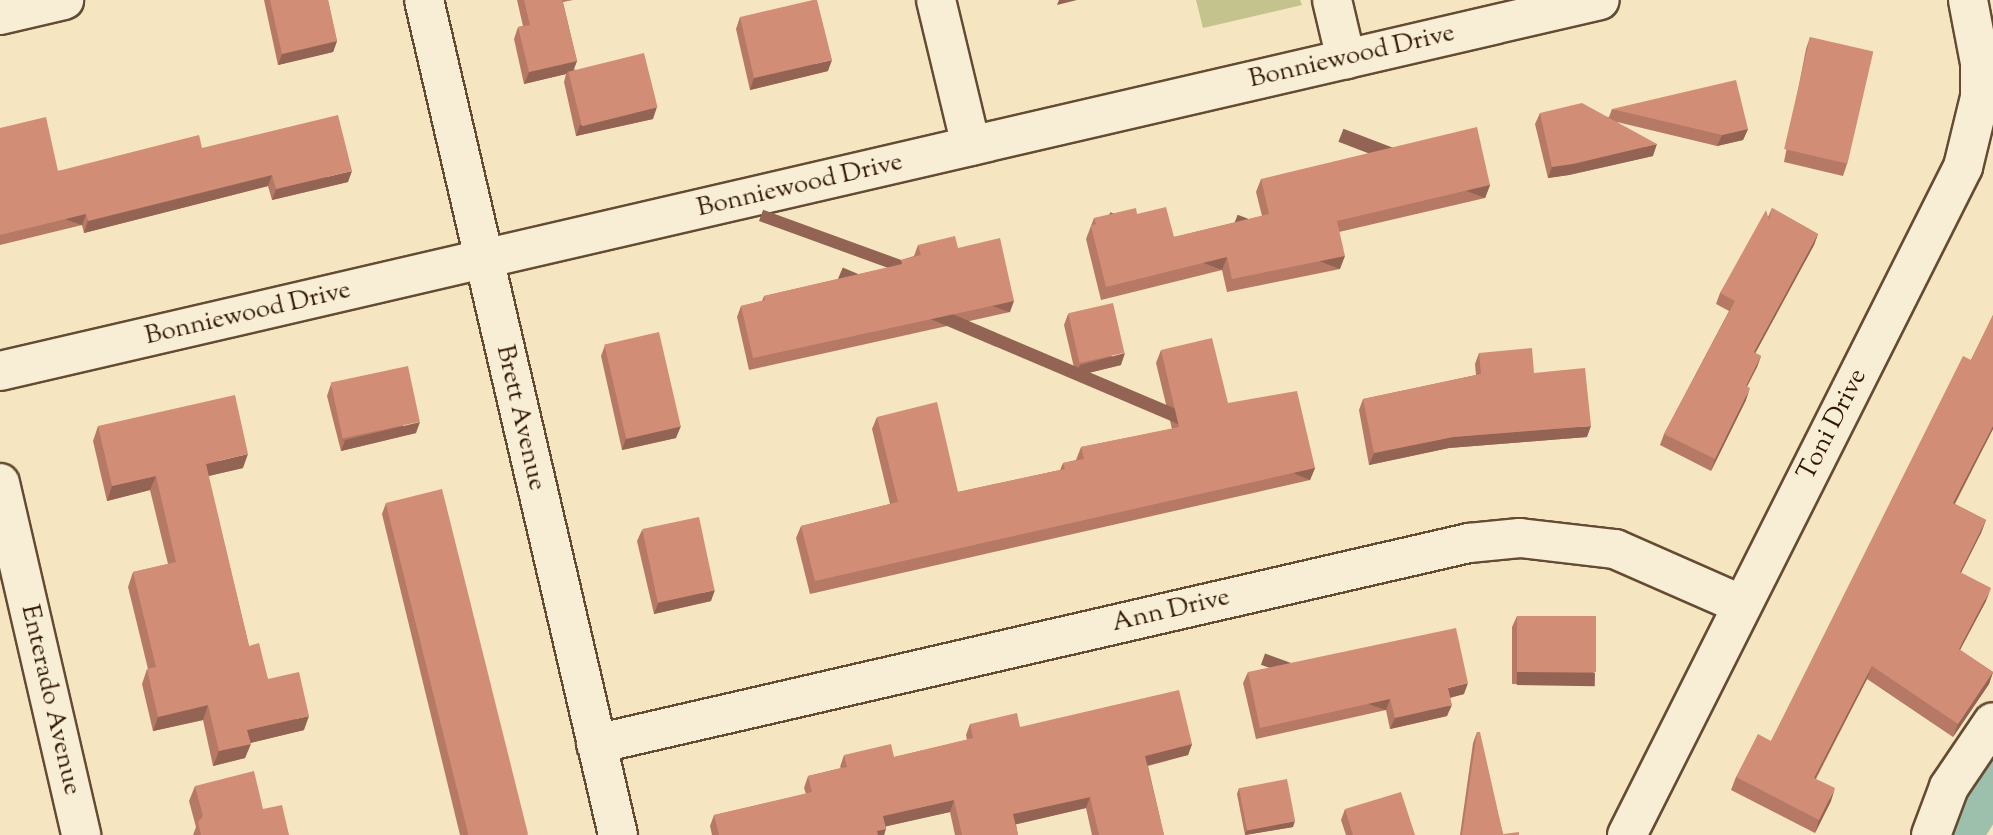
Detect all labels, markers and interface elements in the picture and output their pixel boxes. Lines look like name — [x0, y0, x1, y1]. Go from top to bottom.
street label: Bonniewood Drive — [1246, 18, 1458, 96]
street label: Bonniewood Drive — [694, 147, 906, 225]
street label: Bonniewood Drive — [142, 275, 354, 353]
street label: Brett Avenue — [488, 342, 552, 494]
street label: Toni Drive — [1792, 364, 1874, 486]
street label: Ann Drive — [1109, 582, 1233, 640]
street label: Enterado Avenue — [13, 602, 87, 798]

